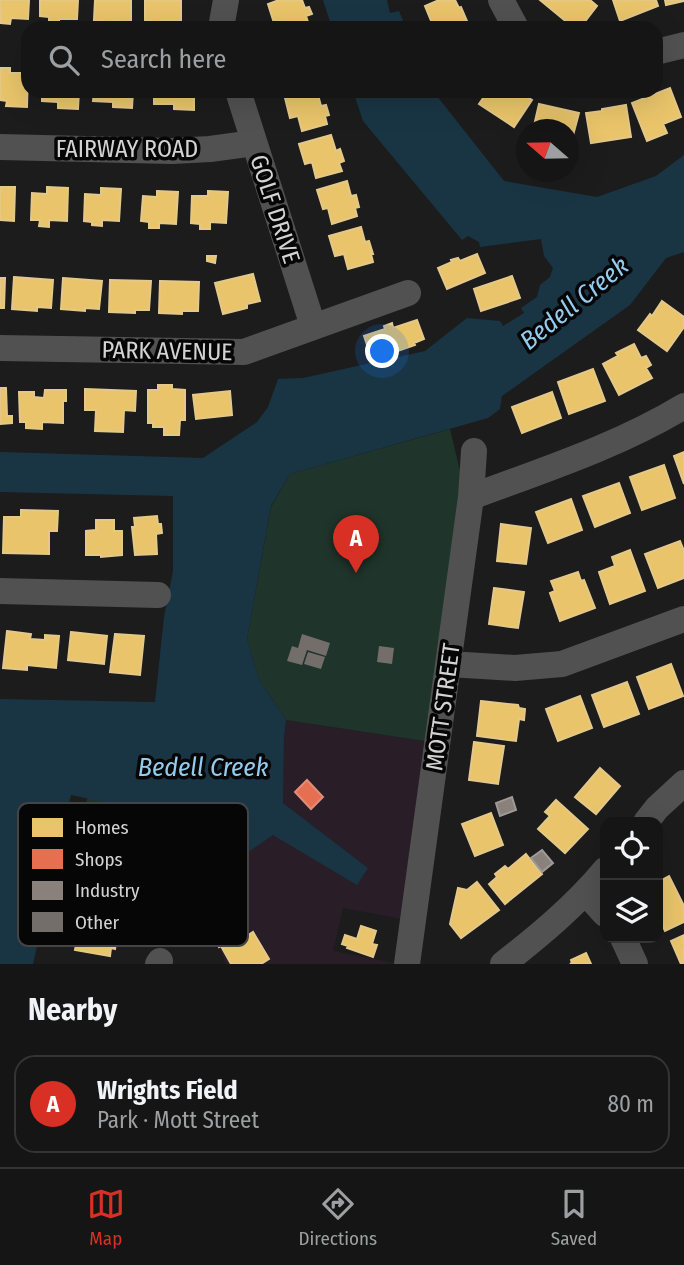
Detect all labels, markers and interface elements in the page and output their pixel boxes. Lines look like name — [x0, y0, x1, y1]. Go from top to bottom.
search box — [21, 21, 663, 98]
icon: search — [45, 41, 83, 79]
text: Search here — [101, 44, 226, 75]
north arrow — [516, 119, 579, 182]
street label: FAIRWAY ROAD — [56, 135, 198, 163]
street label: GOLF DRIVE — [244, 151, 306, 267]
water label: Bedell Creek — [514, 250, 635, 357]
your location — [365, 334, 399, 368]
street label: PARK AVENUE — [101, 336, 233, 366]
pin: A — [333, 515, 379, 573]
street label: MOTT STREET — [420, 642, 466, 772]
water label: Bedell Creek — [138, 752, 268, 783]
legend — [18, 803, 248, 946]
text: Homes — [75, 816, 129, 839]
map controls — [600, 817, 663, 943]
button: locate — [600, 817, 663, 880]
text: Shops — [75, 848, 123, 871]
text: Industry — [75, 879, 140, 902]
button: layers — [600, 880, 663, 943]
text: Other — [75, 911, 120, 934]
text: Nearby — [28, 992, 117, 1028]
text: Wrights Field — [97, 1075, 238, 1106]
text: A — [47, 1090, 59, 1118]
text: 80 m — [607, 1090, 654, 1118]
text: Park · Mott Street — [97, 1106, 259, 1134]
tab: Map — [87, 1185, 125, 1250]
tab: Directions — [299, 1185, 377, 1250]
tab: Saved — [551, 1185, 597, 1250]

